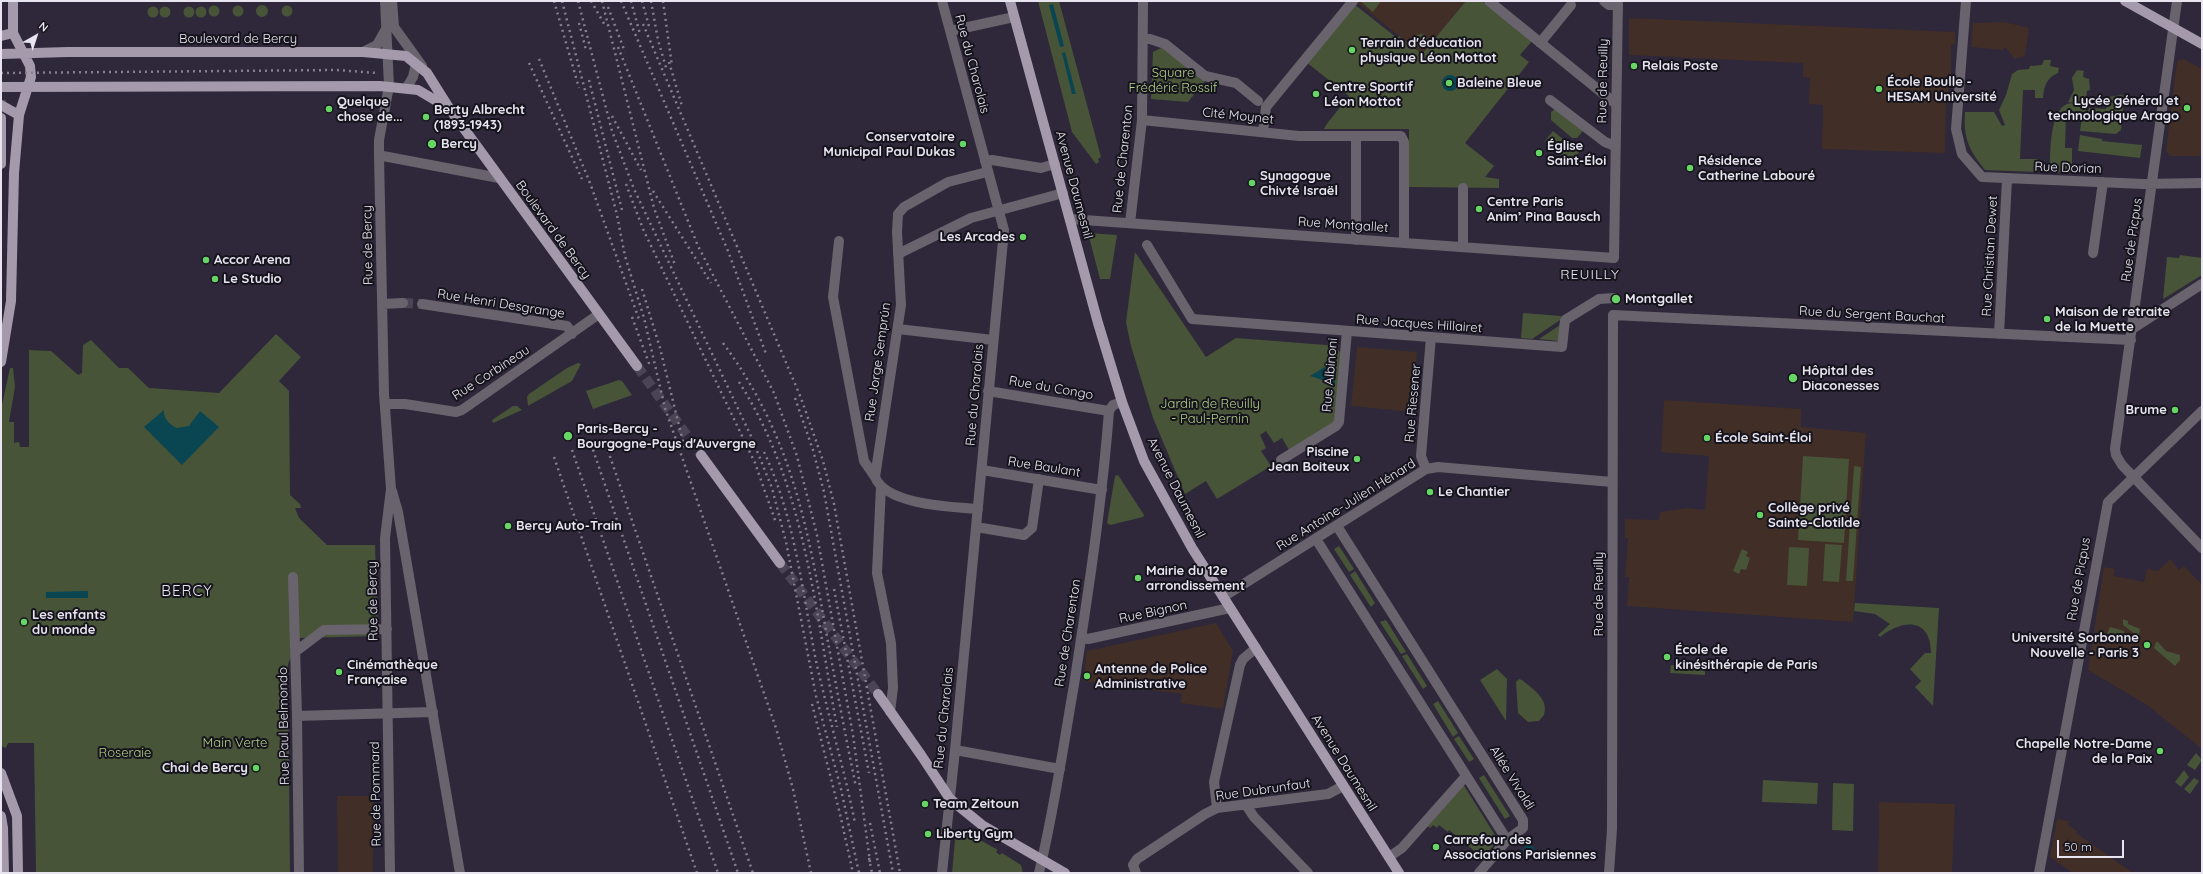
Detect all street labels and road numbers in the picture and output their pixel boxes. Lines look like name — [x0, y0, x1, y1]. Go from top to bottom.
street label: Rue du Charolais — [951, 13, 993, 115]
street label: Boulevard de Bercy — [179, 31, 297, 47]
street label: Rue de Reuilly — [1594, 38, 1612, 124]
street label: Rue de Charenton — [1110, 104, 1136, 214]
street label: Cité Moynet — [1202, 104, 1274, 128]
street label: Avenue Daumesnil — [1052, 129, 1096, 241]
street label: Rue Dorian — [2034, 159, 2102, 177]
street label: Boulevard de Bercy — [512, 178, 594, 282]
street label: Rue Christian Dewet — [1979, 195, 2001, 317]
street label: Rue de Picpus — [2118, 197, 2146, 283]
street label: Rue de Bercy — [360, 205, 376, 285]
street label: Rue Montgallet — [1297, 214, 1389, 236]
street label: Rue Henri Desgrange — [436, 286, 566, 322]
street label: Rue Jorge Semprún — [862, 301, 894, 423]
street label: Rue du Sergent Bauchat — [1799, 303, 1945, 327]
street label: Rue Jacques Hillairet — [1355, 312, 1483, 336]
street label: Rue Albinoni — [1319, 337, 1341, 413]
street label: Rue Corbineau — [449, 342, 533, 404]
street label: Rue du Charolais — [963, 344, 987, 446]
street label: Rue Riesener — [1402, 363, 1424, 443]
street label: Rue du Congo — [1008, 373, 1094, 403]
street label: Avenue Daumesnil — [1144, 435, 1208, 541]
street label: Rue Baulant — [1007, 454, 1081, 480]
street label: Rue Antoine-Julien Hénard — [1273, 456, 1419, 554]
street label: Rue de Picpus — [2064, 536, 2094, 622]
street label: Rue de Reuilly — [1591, 552, 1607, 636]
street label: Rue de Bercy — [365, 561, 381, 641]
street label: Rue de Charenton — [1052, 578, 1084, 688]
street label: Rue Bignon — [1118, 597, 1188, 627]
street label: Rue du Charolais — [931, 666, 957, 770]
street label: Rue Paul Belmondo — [275, 667, 293, 785]
street label: Avenue Daumesnil — [1308, 712, 1380, 814]
street label: Rue de Pommard — [367, 741, 385, 847]
street label: Allée Vivaldi — [1486, 743, 1538, 813]
street label: Rue Dubrunfaut — [1215, 776, 1311, 804]

